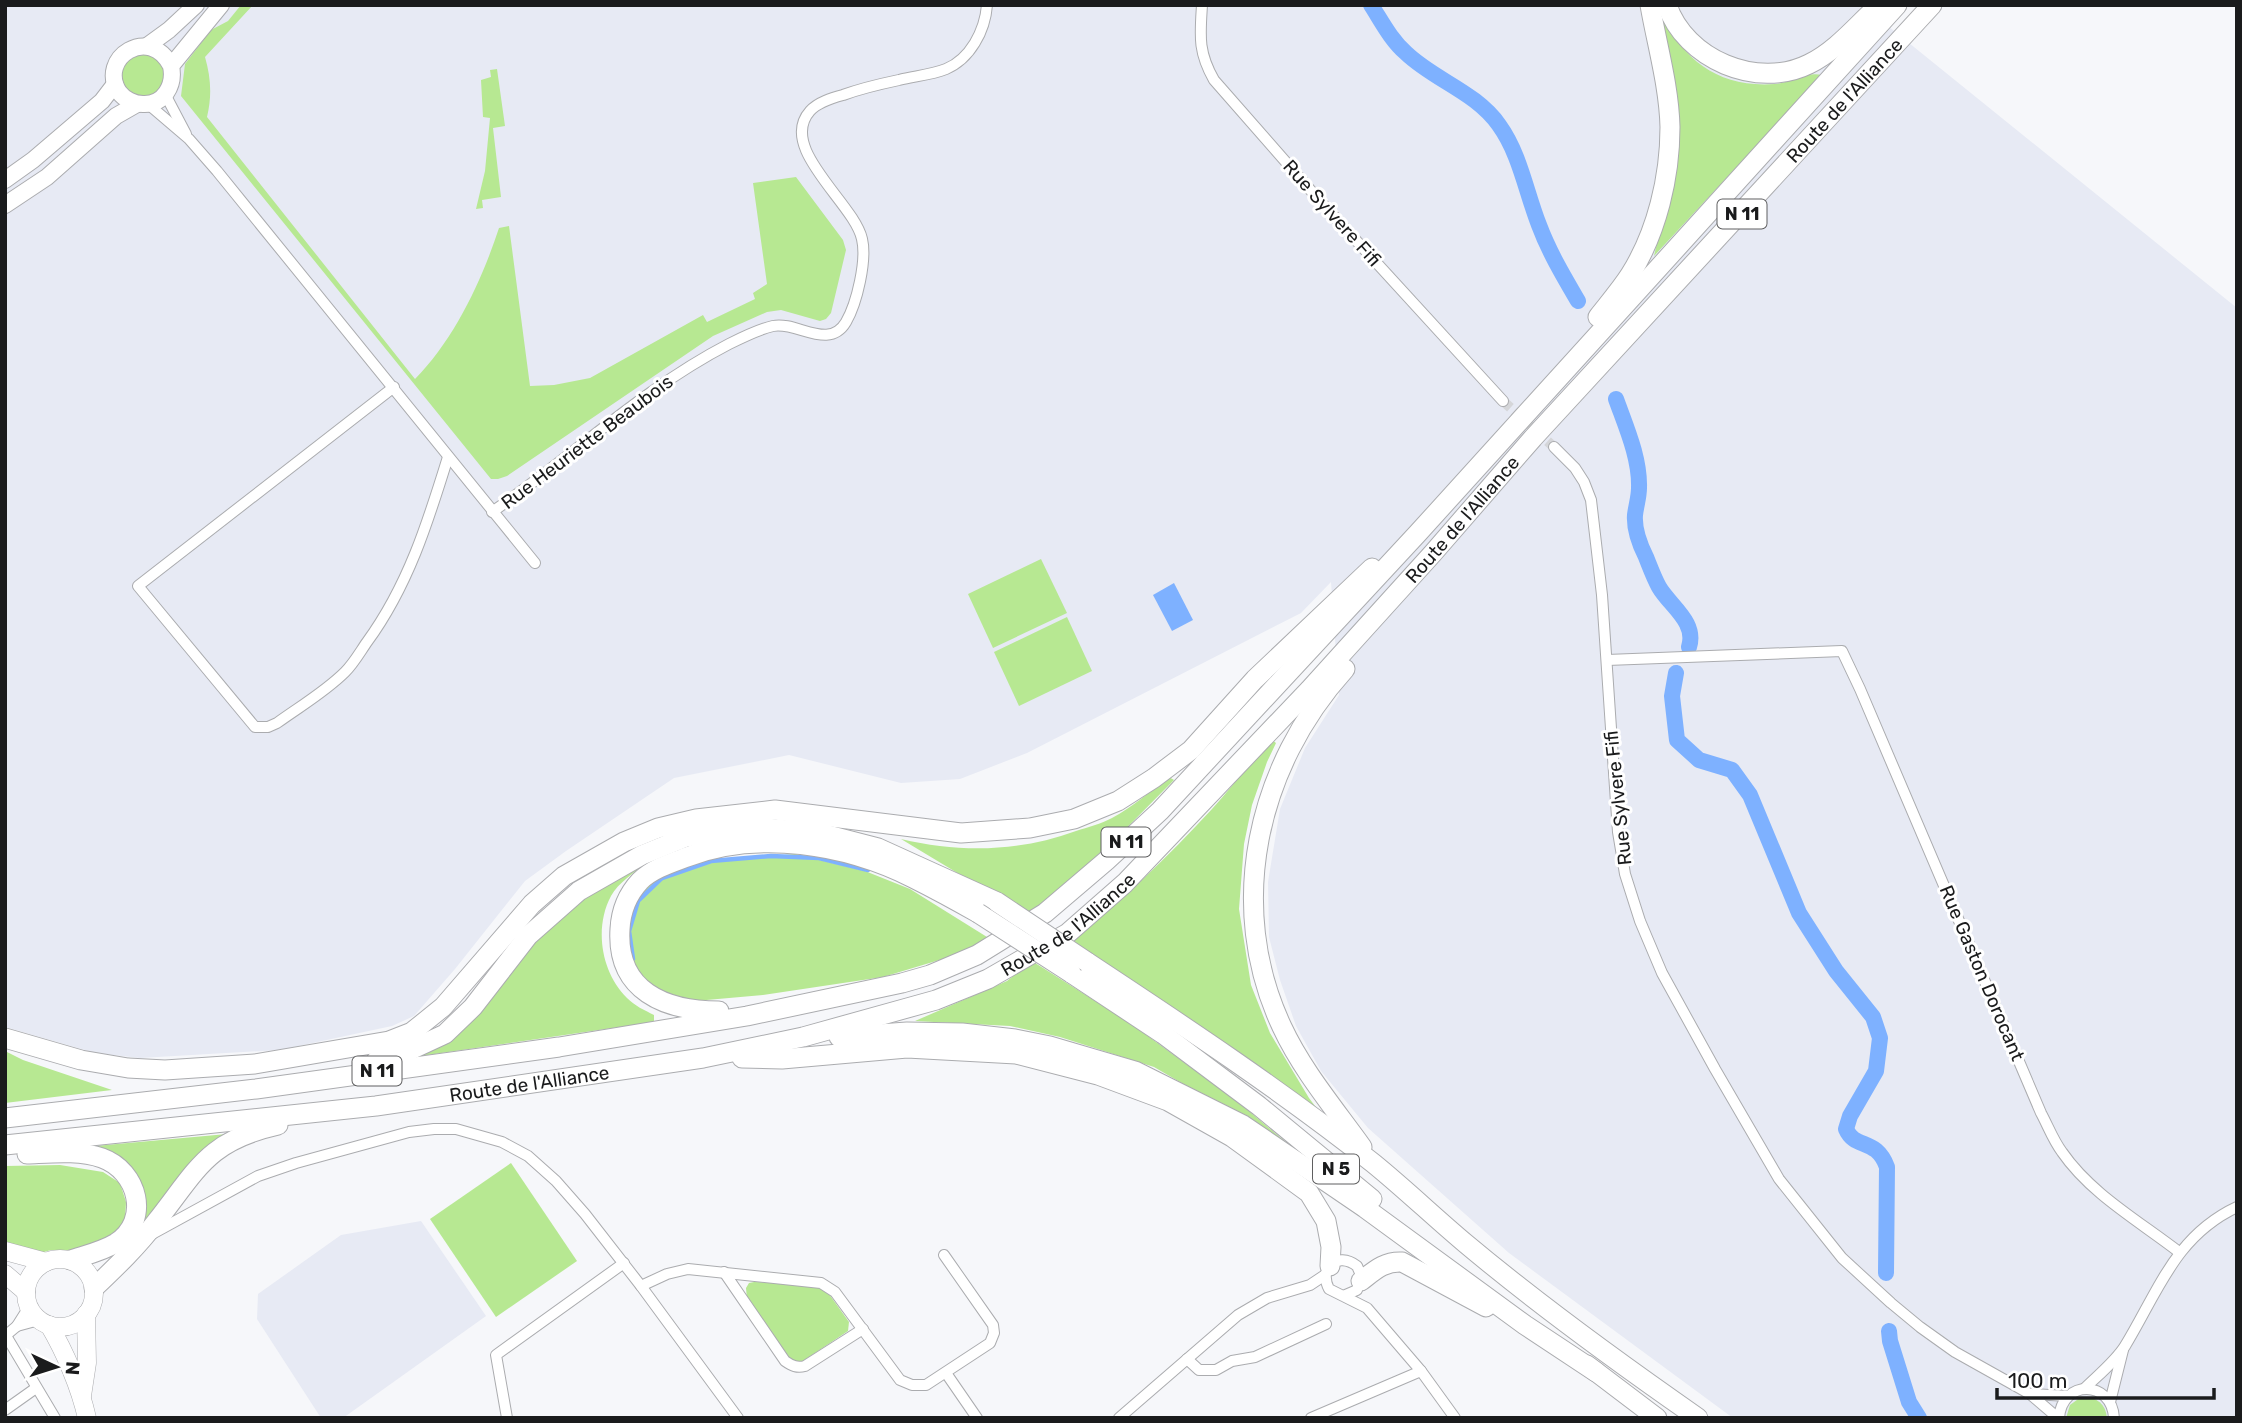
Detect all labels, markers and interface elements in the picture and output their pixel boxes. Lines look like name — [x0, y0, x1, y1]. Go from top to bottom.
street label: Route de l'Alliance — [1781, 33, 1907, 167]
street label: Rue Sylvere Fifi — [1278, 155, 1386, 271]
road number: N 11 — [1718, 200, 1766, 229]
street label: Rue Heuriette Beaubois — [497, 370, 677, 514]
street label: Route de l'Alliance — [1400, 451, 1524, 587]
street label: Rue Sylvere Fifi — [1599, 729, 1637, 867]
road number: N 11 — [1102, 828, 1150, 856]
street label: Route de l'Alliance — [997, 868, 1140, 981]
street label: Rue Gaston Dorocant — [1935, 882, 2030, 1065]
road number: N 11 — [352, 1056, 402, 1086]
street label: Route de l'Alliance — [448, 1060, 611, 1107]
road number: N 5 — [1313, 1154, 1359, 1184]
north arrow — [21, 1332, 91, 1402]
scale bar — [1997, 1356, 2214, 1400]
text: N — [61, 1361, 84, 1376]
text: 100 m — [2008, 1368, 2067, 1393]

